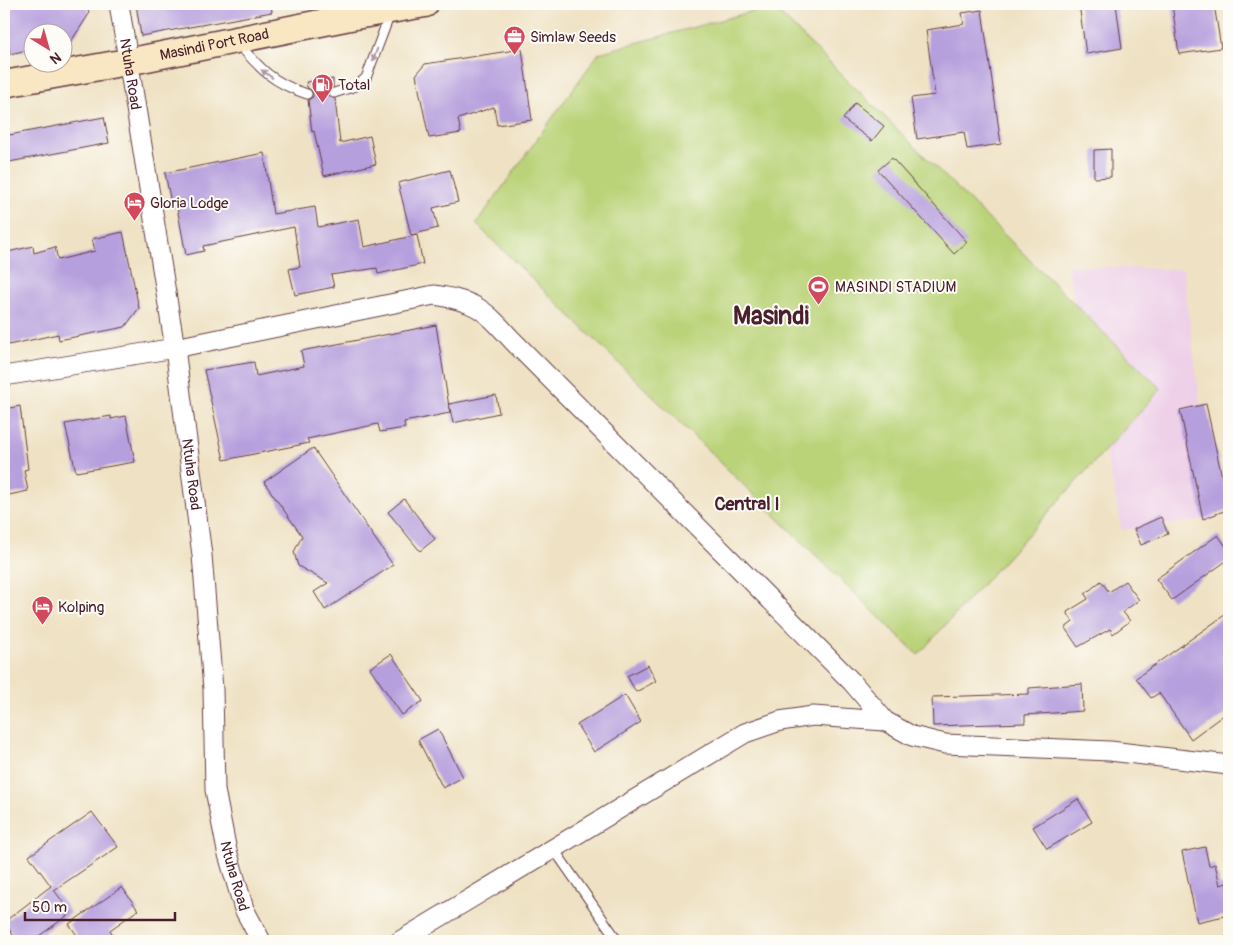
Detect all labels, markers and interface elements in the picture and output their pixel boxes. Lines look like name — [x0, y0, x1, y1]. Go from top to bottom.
north arrow — [22, 22, 72, 72]
street label: Masindi Port Road — [158, 25, 271, 65]
office icon: Simlaw Seeds — [502, 25, 526, 56]
place label: Simlaw Seeds — [530, 28, 616, 47]
street label: Ntuha Road — [115, 37, 145, 111]
text: N — [47, 48, 64, 68]
one-way arrow — [371, 48, 379, 63]
one-way arrow — [260, 69, 274, 79]
fuel station icon: Total — [310, 73, 334, 104]
place label: Total — [338, 76, 370, 95]
hotel icon: Gloria Lodge — [122, 191, 146, 222]
place label: Gloria Lodge — [150, 194, 229, 213]
sports icon: MASINDI STADIUM — [807, 275, 831, 306]
place label: MASINDI STADIUM — [835, 278, 956, 297]
district label: Masindi — [733, 301, 809, 332]
street label: Ntuha Road — [177, 437, 205, 511]
district label: Central I — [715, 493, 779, 516]
hotel icon: Kolping — [30, 595, 54, 626]
place label: Kolping — [58, 598, 104, 617]
street label: Ntuha Road — [215, 839, 253, 913]
scale bar — [25, 890, 175, 922]
text: 50 m — [32, 898, 67, 917]

